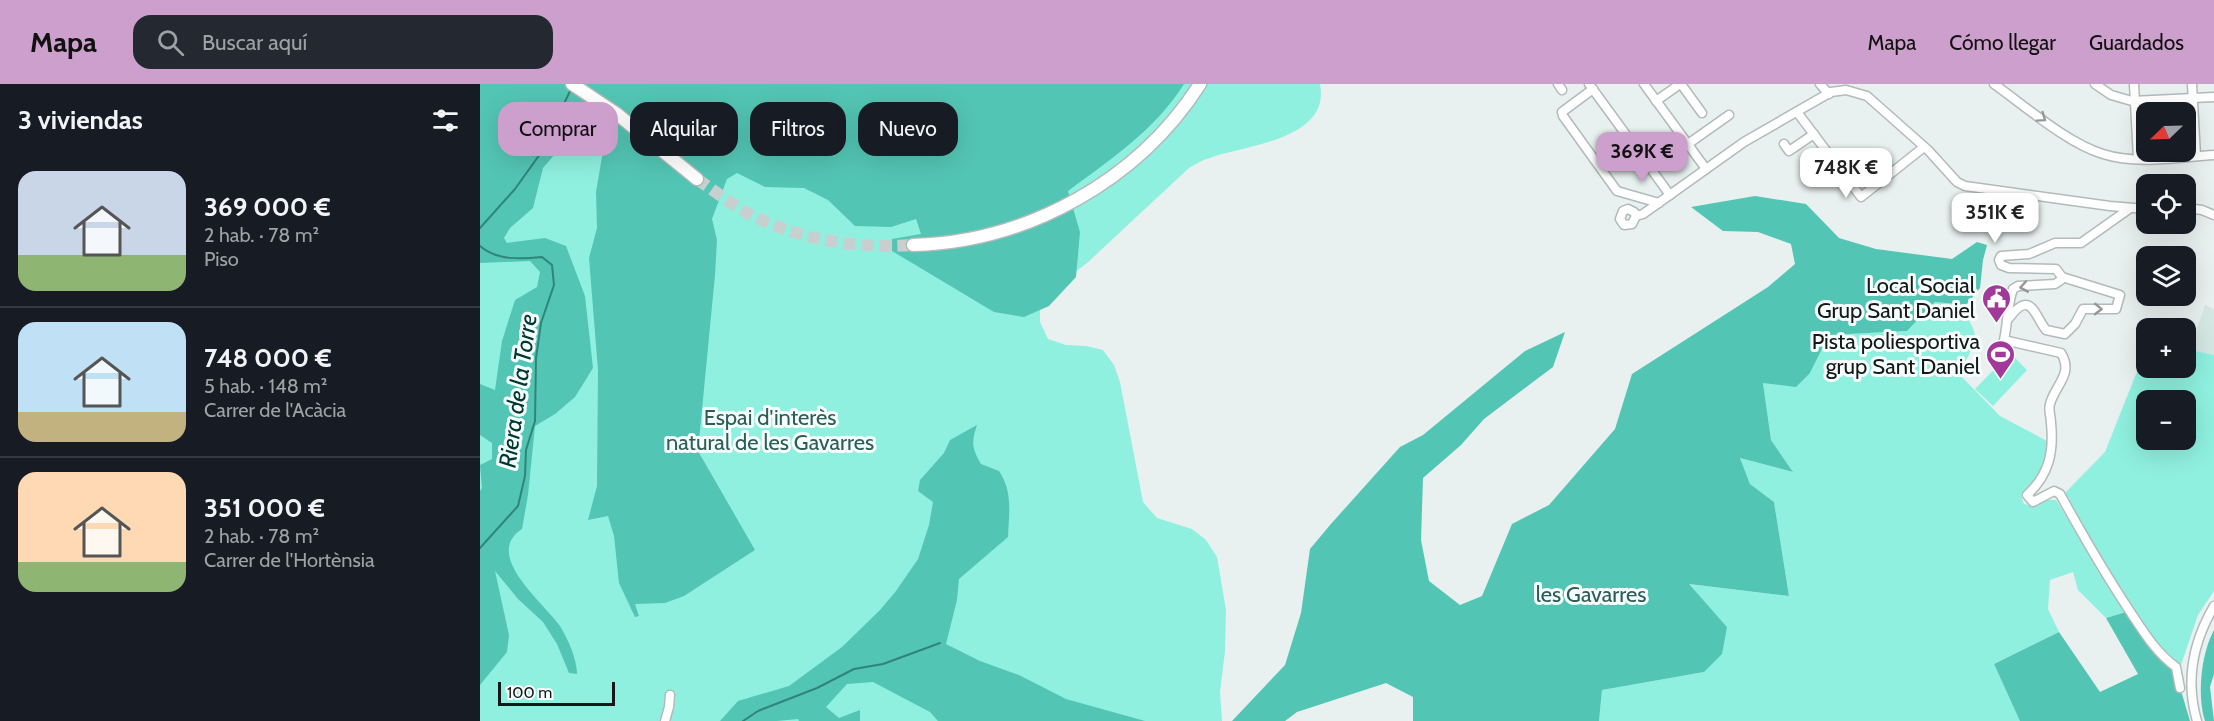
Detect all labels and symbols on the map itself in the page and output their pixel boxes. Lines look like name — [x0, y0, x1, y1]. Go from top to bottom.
north arrow — [2136, 102, 2196, 162]
one-way arrow — [2035, 111, 2046, 122]
pin: 369K € — [1593, 132, 1691, 183]
pin: 748K € — [1797, 148, 1895, 199]
pin: 351K € — [1946, 193, 2044, 244]
place label: Local Social Grup Sant Daniel — [1817, 272, 1976, 324]
one-way arrow — [2019, 280, 2029, 293]
public building icon: Local Social Grup Sant Daniel — [1980, 282, 2012, 324]
one-way arrow — [2093, 303, 2102, 315]
water label: Riera de la Torre — [492, 312, 543, 470]
place label: Pista poliesportiva grup Sant Daniel — [1812, 328, 1981, 380]
sports icon: Pista poliesportiva grup Sant Daniel — [1985, 338, 2017, 380]
park label: Espai d'interès natural de les Gavarres — [666, 404, 874, 456]
park label: les Gavarres — [1536, 581, 1646, 608]
scale bar — [498, 679, 615, 706]

